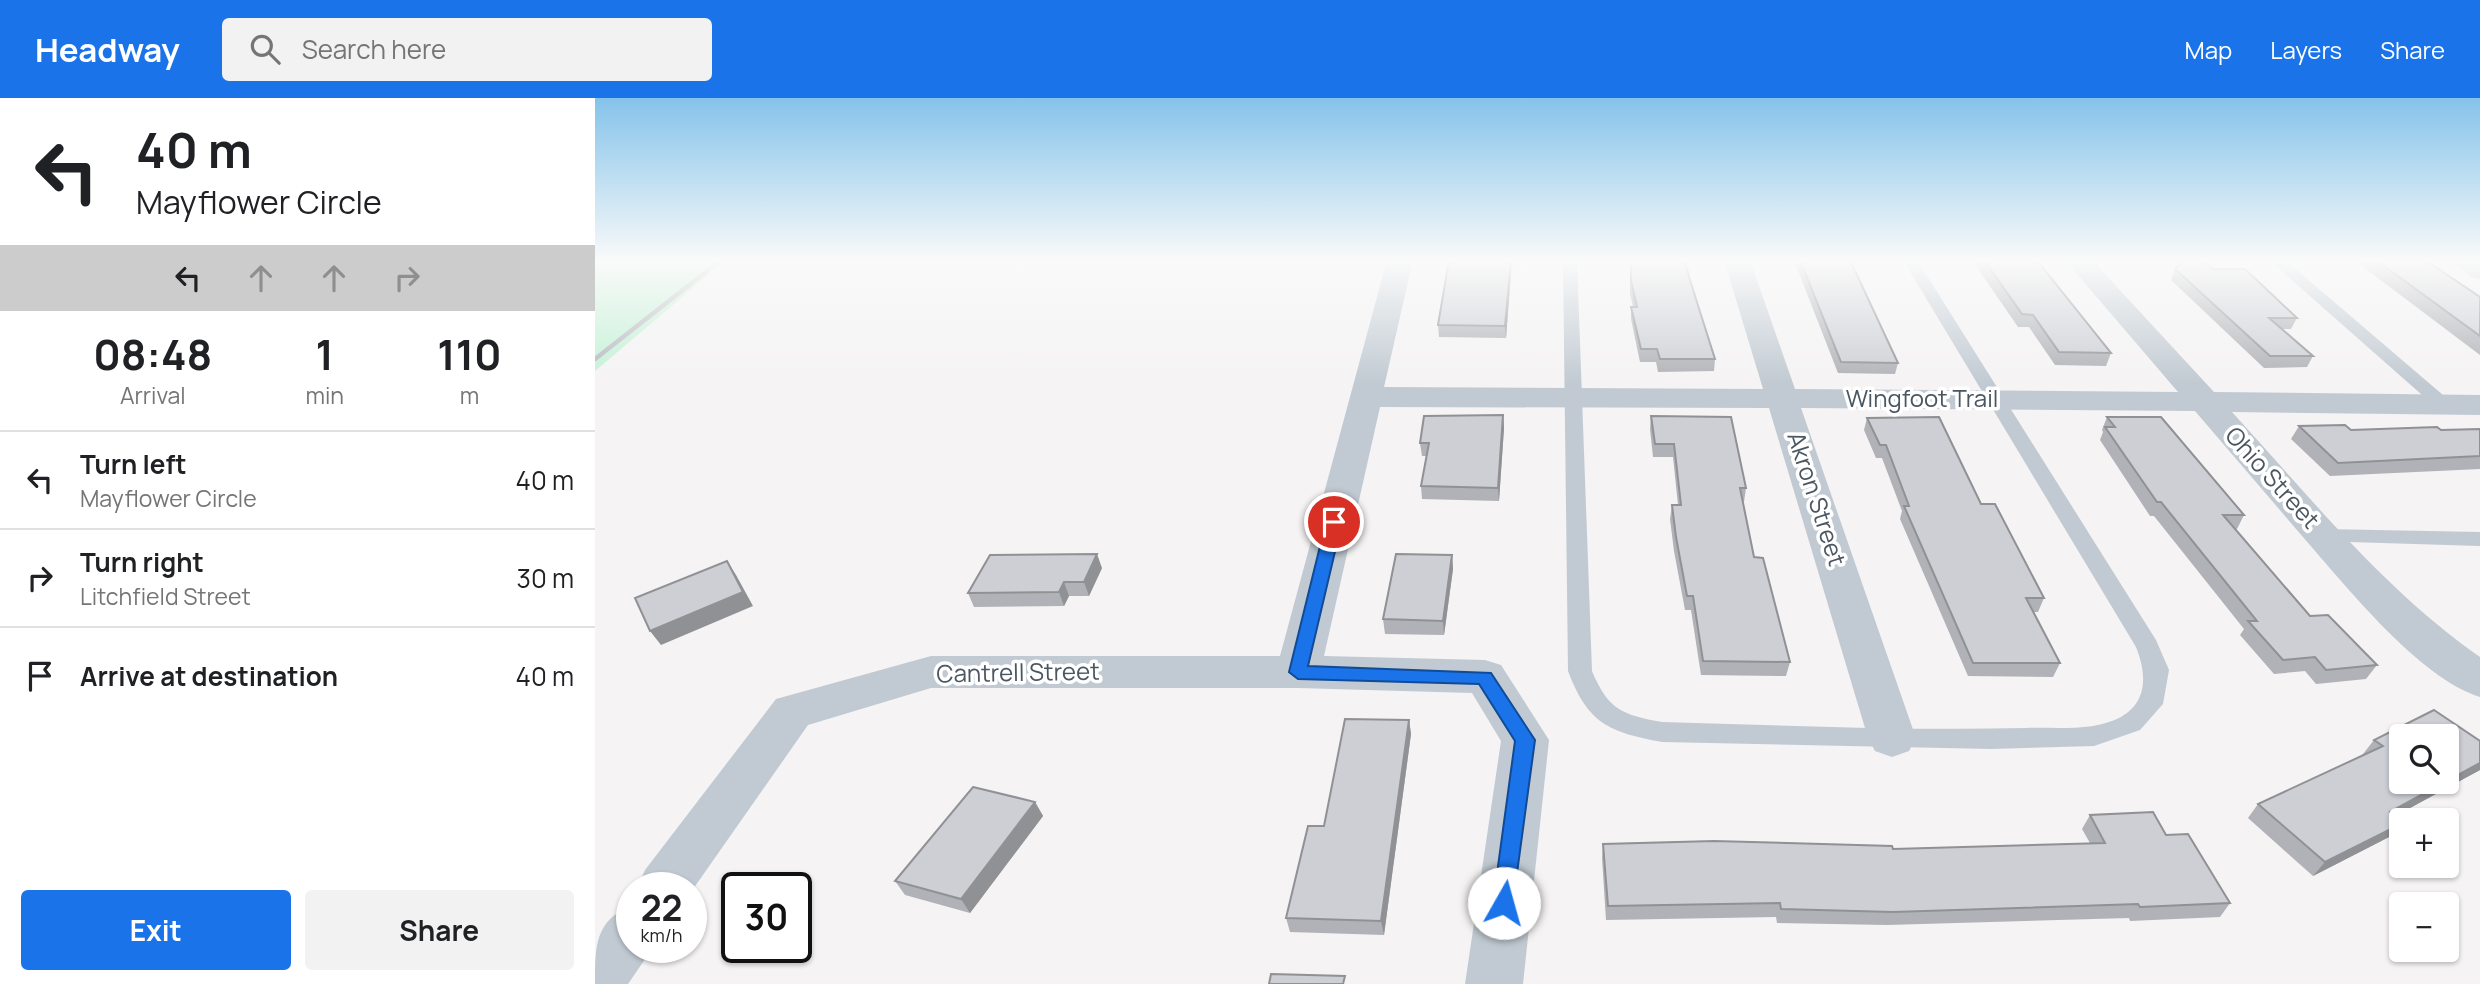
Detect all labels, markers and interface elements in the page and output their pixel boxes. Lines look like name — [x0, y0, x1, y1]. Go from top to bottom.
search box — [222, 18, 712, 81]
text: Headway — [35, 27, 180, 72]
icon: search — [246, 30, 284, 68]
text: Search here — [302, 31, 446, 67]
text: Map — [2185, 33, 2232, 66]
text: Layers — [2270, 33, 2342, 66]
text: Share — [2380, 33, 2445, 66]
text: 40 m — [136, 116, 252, 183]
icon: left — [21, 126, 112, 217]
text: Mayflower Circle — [136, 180, 382, 224]
icon: left — [169, 259, 207, 297]
icon: ahead — [242, 259, 280, 297]
icon: ahead — [315, 259, 353, 297]
icon: right — [388, 259, 426, 297]
text: 08:48 — [93, 325, 212, 383]
text: 1 — [316, 325, 334, 383]
text: 110 — [437, 325, 502, 383]
text: Arrival — [120, 379, 186, 411]
text: min — [306, 379, 344, 411]
text: m — [460, 379, 479, 411]
street label: Wingfoot Trail — [1846, 381, 1998, 414]
street label: Ohio Street — [2218, 419, 2328, 535]
street label: Akron Street — [1780, 427, 1855, 570]
text: Turn left — [80, 446, 187, 482]
icon: left — [21, 461, 59, 499]
text: 40 m — [516, 462, 574, 498]
text: Mayflower Circle — [80, 482, 257, 514]
pin — [1304, 492, 1364, 552]
icon: arrive — [1315, 503, 1353, 541]
text: Turn right — [80, 544, 204, 580]
icon: right — [21, 559, 59, 597]
text: 30 m — [517, 560, 574, 596]
text: Litchfield Street — [80, 580, 251, 612]
street label: Cantrell Street — [936, 654, 1100, 689]
icon: arrive — [21, 657, 59, 695]
text: Arrive at destination — [80, 658, 338, 694]
text: 40 m — [516, 658, 574, 694]
map controls — [2389, 724, 2459, 962]
button: search — [2389, 724, 2459, 794]
button: + — [2389, 808, 2459, 878]
position arrow — [1467, 866, 1541, 940]
speed limit sign: 30 — [721, 872, 812, 963]
text: 22 — [641, 884, 682, 932]
button: Exit — [21, 890, 291, 970]
button: Share — [305, 890, 574, 970]
button: − — [2389, 892, 2459, 962]
text: km/h — [641, 923, 682, 947]

